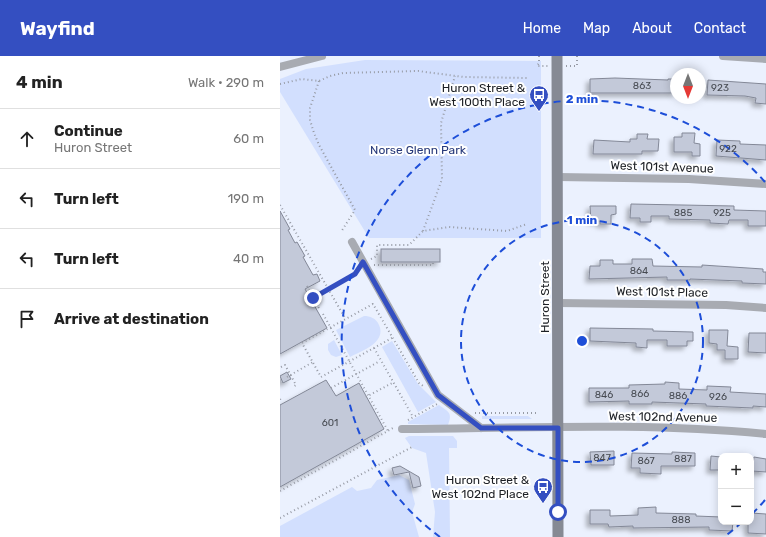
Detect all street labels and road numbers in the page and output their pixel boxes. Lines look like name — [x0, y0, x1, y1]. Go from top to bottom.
street label: West 101st Avenue — [610, 158, 714, 176]
street label: Huron Street — [538, 261, 552, 333]
street label: West 101st Place — [616, 284, 708, 300]
street label: West 102nd Avenue — [609, 409, 718, 425]

